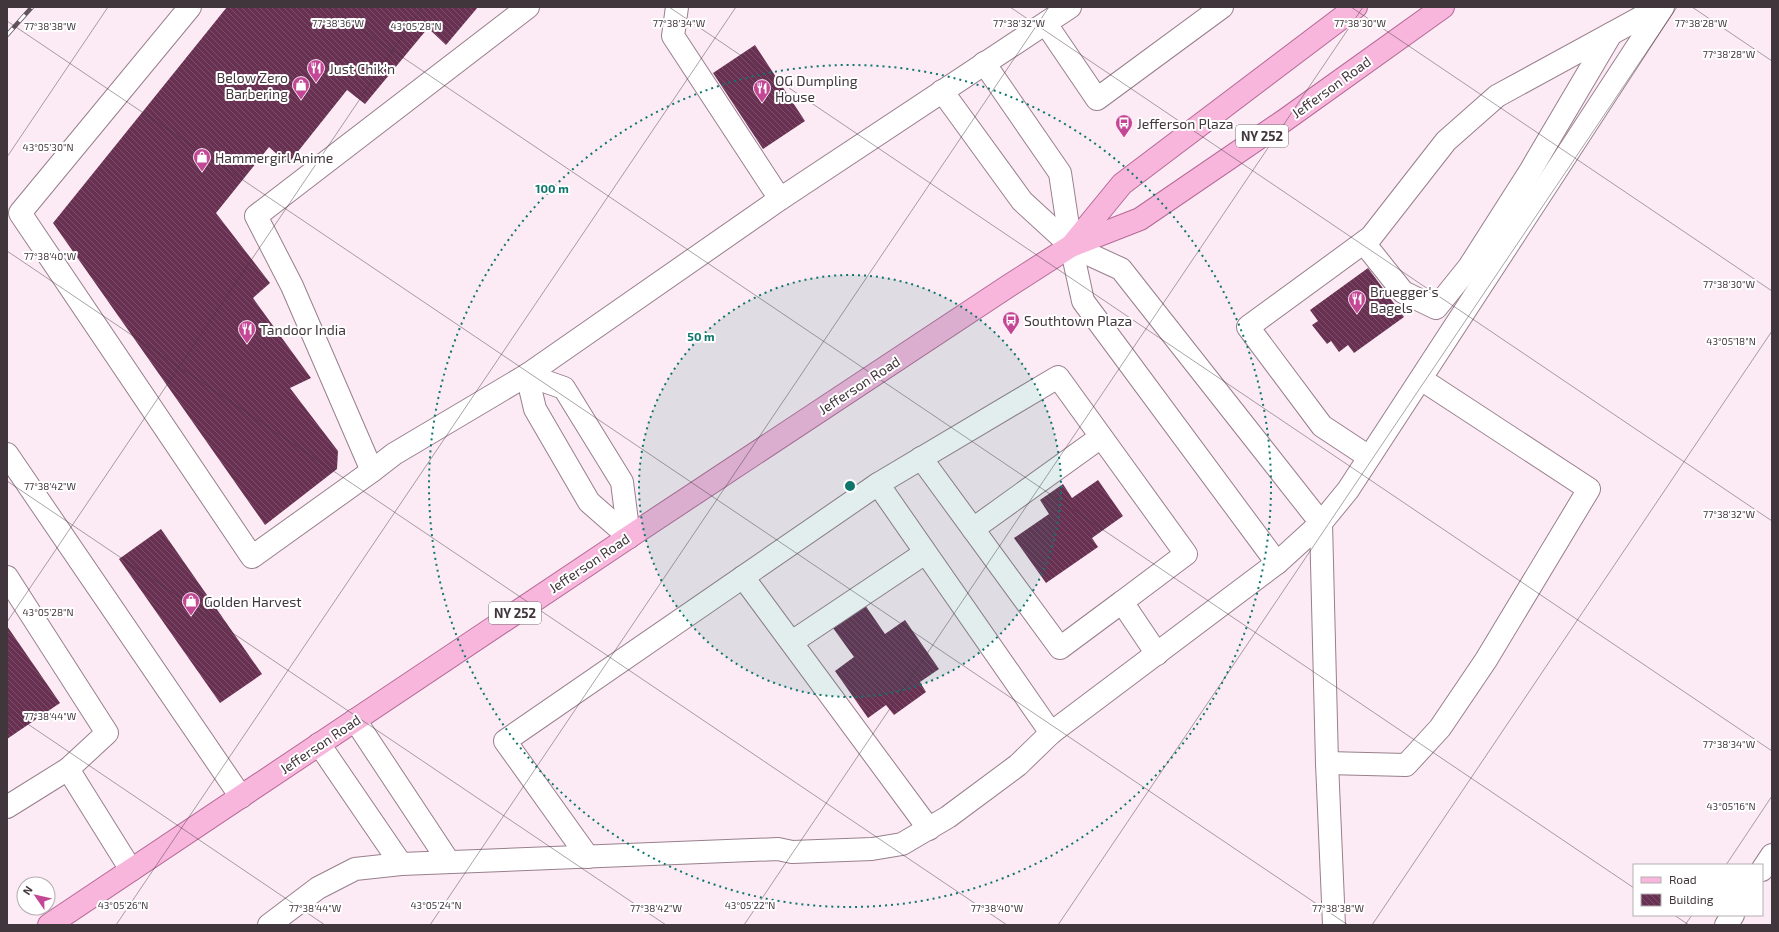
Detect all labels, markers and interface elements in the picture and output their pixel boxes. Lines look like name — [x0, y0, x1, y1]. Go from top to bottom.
text: 77°38'36"W — [312, 17, 364, 29]
text: 77°38'34"W — [653, 17, 706, 29]
text: 77°38'32"W — [993, 17, 1045, 29]
text: 77°38'30"W — [1334, 17, 1387, 29]
text: 77°38'28"W — [1675, 17, 1728, 29]
text: 77°38'38"W — [24, 20, 77, 32]
text: 43°05'28"N — [390, 20, 442, 32]
text: 77°38'28"W — [1703, 48, 1756, 60]
street label: Jefferson Road — [1288, 53, 1374, 121]
restaurant icon: Just Chik'n — [306, 58, 326, 83]
place label: Just Chik'n — [329, 60, 395, 77]
place label: Below Zero Barbering — [217, 69, 288, 102]
place label: OG Dumpling House — [775, 72, 858, 105]
shop icon: Below Zero Barbering — [291, 75, 311, 100]
restaurant icon: OG Dumpling House — [752, 78, 772, 103]
bus stop icon: Jefferson Plaza — [1114, 113, 1134, 138]
place label: Jefferson Plaza — [1137, 115, 1234, 132]
road number: NY 252 — [1236, 125, 1288, 147]
text: 43°05'30"N — [23, 141, 74, 153]
shop icon: Hammergirl Anime — [192, 147, 212, 172]
place label: Hammergirl Anime — [215, 149, 333, 166]
text: 100 m — [535, 181, 569, 195]
text: 77°38'40"W — [24, 250, 77, 262]
text: 77°38'30"W — [1703, 278, 1756, 290]
place label: Bruegger's Bagels — [1370, 283, 1439, 316]
restaurant icon: Bruegger's Bagels — [1347, 289, 1367, 314]
bus stop icon: Southtown Plaza — [1001, 310, 1021, 335]
place label: Southtown Plaza — [1024, 312, 1132, 329]
restaurant icon: Tandoor India — [237, 319, 257, 344]
place label: Tandoor India — [260, 321, 346, 338]
text: 50 m — [687, 329, 715, 343]
text: 43°05'18"N — [1706, 335, 1756, 347]
street label: Jefferson Road — [815, 352, 903, 418]
centre of rings — [843, 479, 857, 493]
text: 77°38'42"W — [24, 480, 77, 492]
text: 77°38'32"W — [1703, 508, 1755, 520]
street label: Jefferson Road — [545, 530, 633, 596]
shop icon: Golden Harvest — [181, 591, 201, 616]
place label: Golden Harvest — [204, 593, 302, 610]
road number: NY 252 — [489, 602, 541, 624]
text: 43°05'28"N — [22, 606, 74, 618]
text: 77°38'44"W — [24, 710, 77, 722]
street label: Jefferson Road — [276, 711, 364, 777]
text: 77°38'34"W — [1703, 738, 1756, 750]
text: 43°05'16"N — [1706, 800, 1756, 812]
legend — [1633, 864, 1763, 916]
text: Road — [1669, 872, 1697, 886]
north arrow — [16, 876, 56, 916]
text: N — [20, 883, 35, 897]
text: Building — [1669, 892, 1714, 906]
text: 43°05'26"N — [98, 899, 148, 911]
text: 43°05'24"N — [410, 899, 462, 911]
text: 43°05'22"N — [725, 899, 775, 911]
text: 77°38'44"W — [289, 902, 342, 914]
text: 77°38'42"W — [630, 902, 683, 914]
text: 77°38'40"W — [971, 902, 1024, 914]
text: 77°38'38"W — [1312, 902, 1365, 914]

